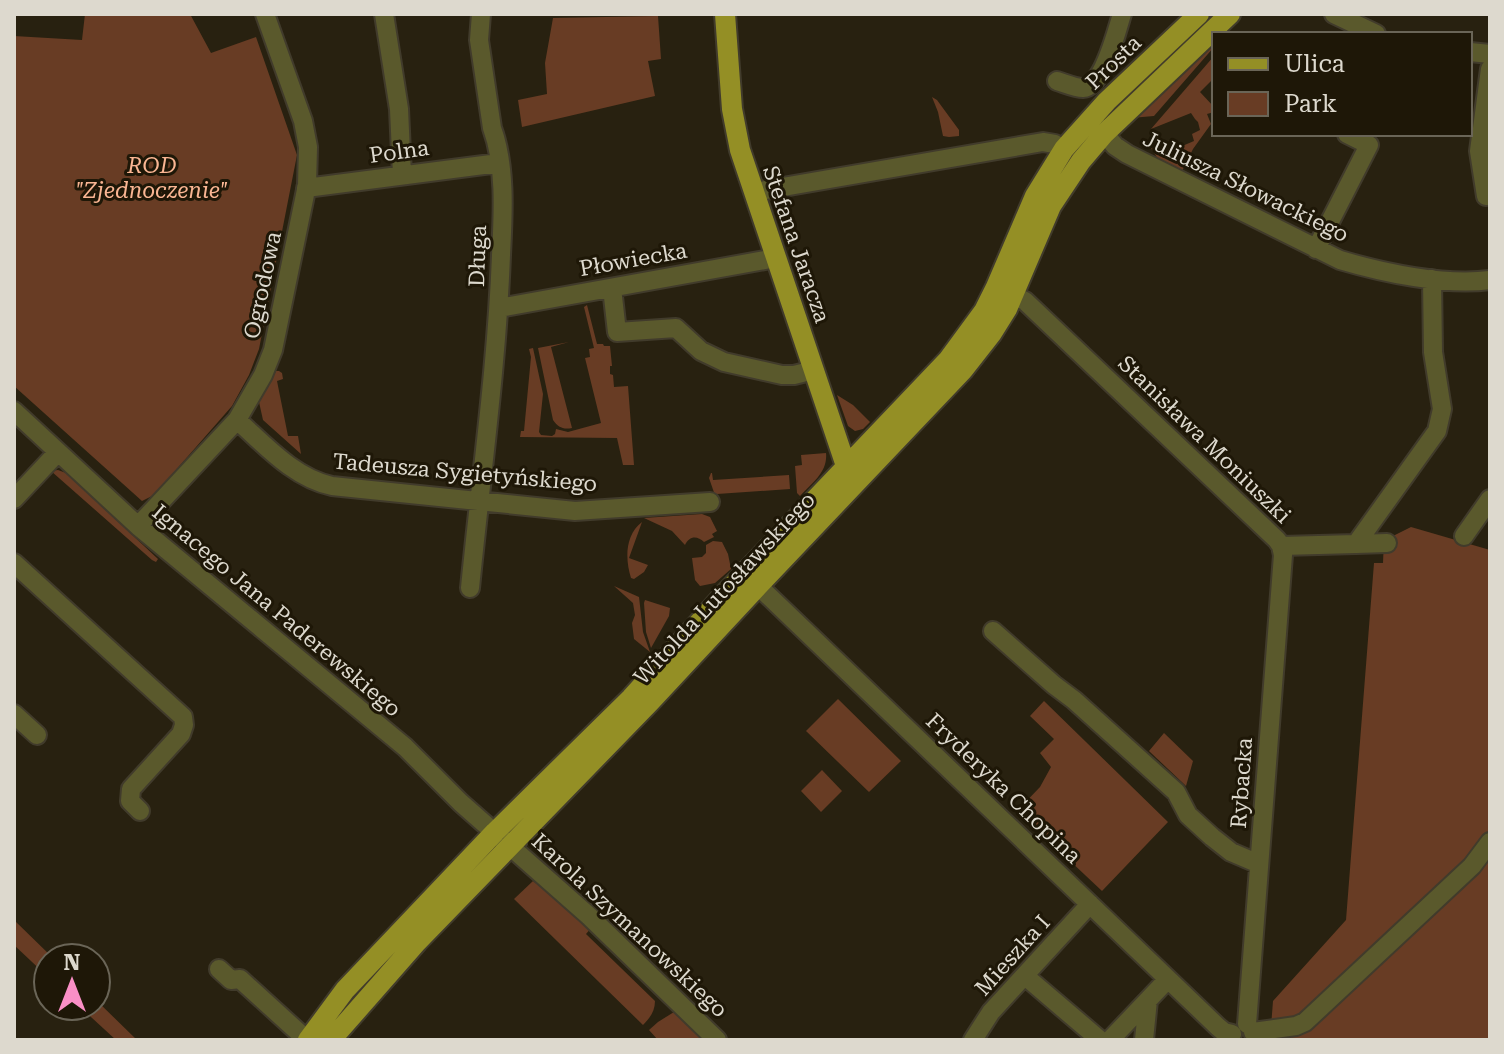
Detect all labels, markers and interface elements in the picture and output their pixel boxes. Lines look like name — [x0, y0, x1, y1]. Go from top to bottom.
street label: Prosta — [1081, 30, 1146, 95]
legend — [1212, 32, 1472, 136]
text: Ulica — [1284, 50, 1345, 78]
text: Park — [1284, 90, 1337, 118]
street label: Juliusza Słowackiego — [1139, 126, 1353, 247]
street label: Polna — [368, 135, 431, 168]
park label: ROD "Zjednoczenie" — [76, 153, 228, 203]
street label: Stefana Jaracza — [758, 162, 835, 326]
street label: Długa — [464, 225, 491, 287]
street label: Ogrodowa — [239, 229, 286, 341]
street label: Płowiecka — [577, 238, 689, 281]
street label: Stanisława Moniuszki — [1113, 351, 1296, 528]
street label: Tadeusza Sygietyńskiego — [332, 448, 598, 497]
street label: Witolda Lutosławskiego — [629, 487, 820, 690]
street label: Ignacego Jana Paderewskiego — [147, 499, 406, 722]
street label: Fryderyka Chopina — [921, 708, 1086, 869]
street label: Rybacka — [1226, 737, 1257, 829]
street label: Karola Szymanowskiego — [527, 828, 732, 1022]
street label: Mieszka I — [970, 910, 1055, 1001]
north arrow — [32, 942, 112, 1022]
text: N — [64, 950, 81, 975]

